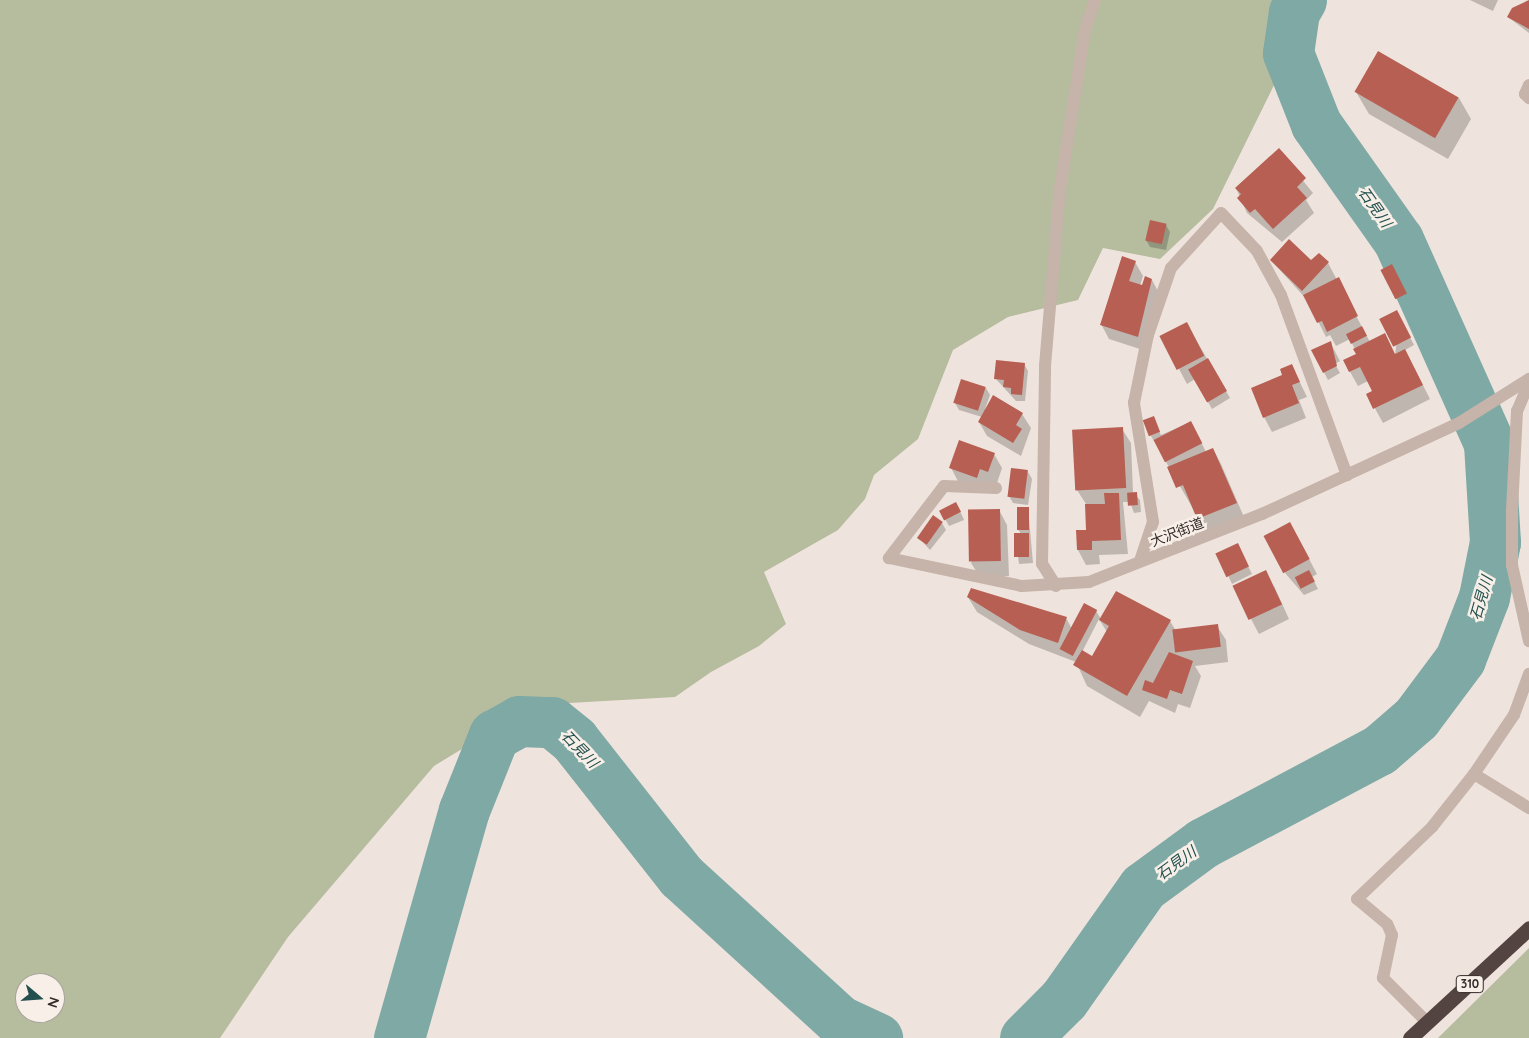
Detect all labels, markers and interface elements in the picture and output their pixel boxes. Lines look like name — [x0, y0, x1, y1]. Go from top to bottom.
water label: 石見川 — [1355, 183, 1395, 231]
street label: 大沢街道 — [1148, 514, 1206, 550]
water label: 石見川 — [1466, 574, 1496, 622]
water label: 石見川 — [558, 727, 602, 771]
water label: 石見川 — [1153, 842, 1199, 884]
north arrow — [15, 973, 65, 1023]
road number: 310 — [1455, 974, 1485, 994]
text: N — [43, 995, 63, 1010]

